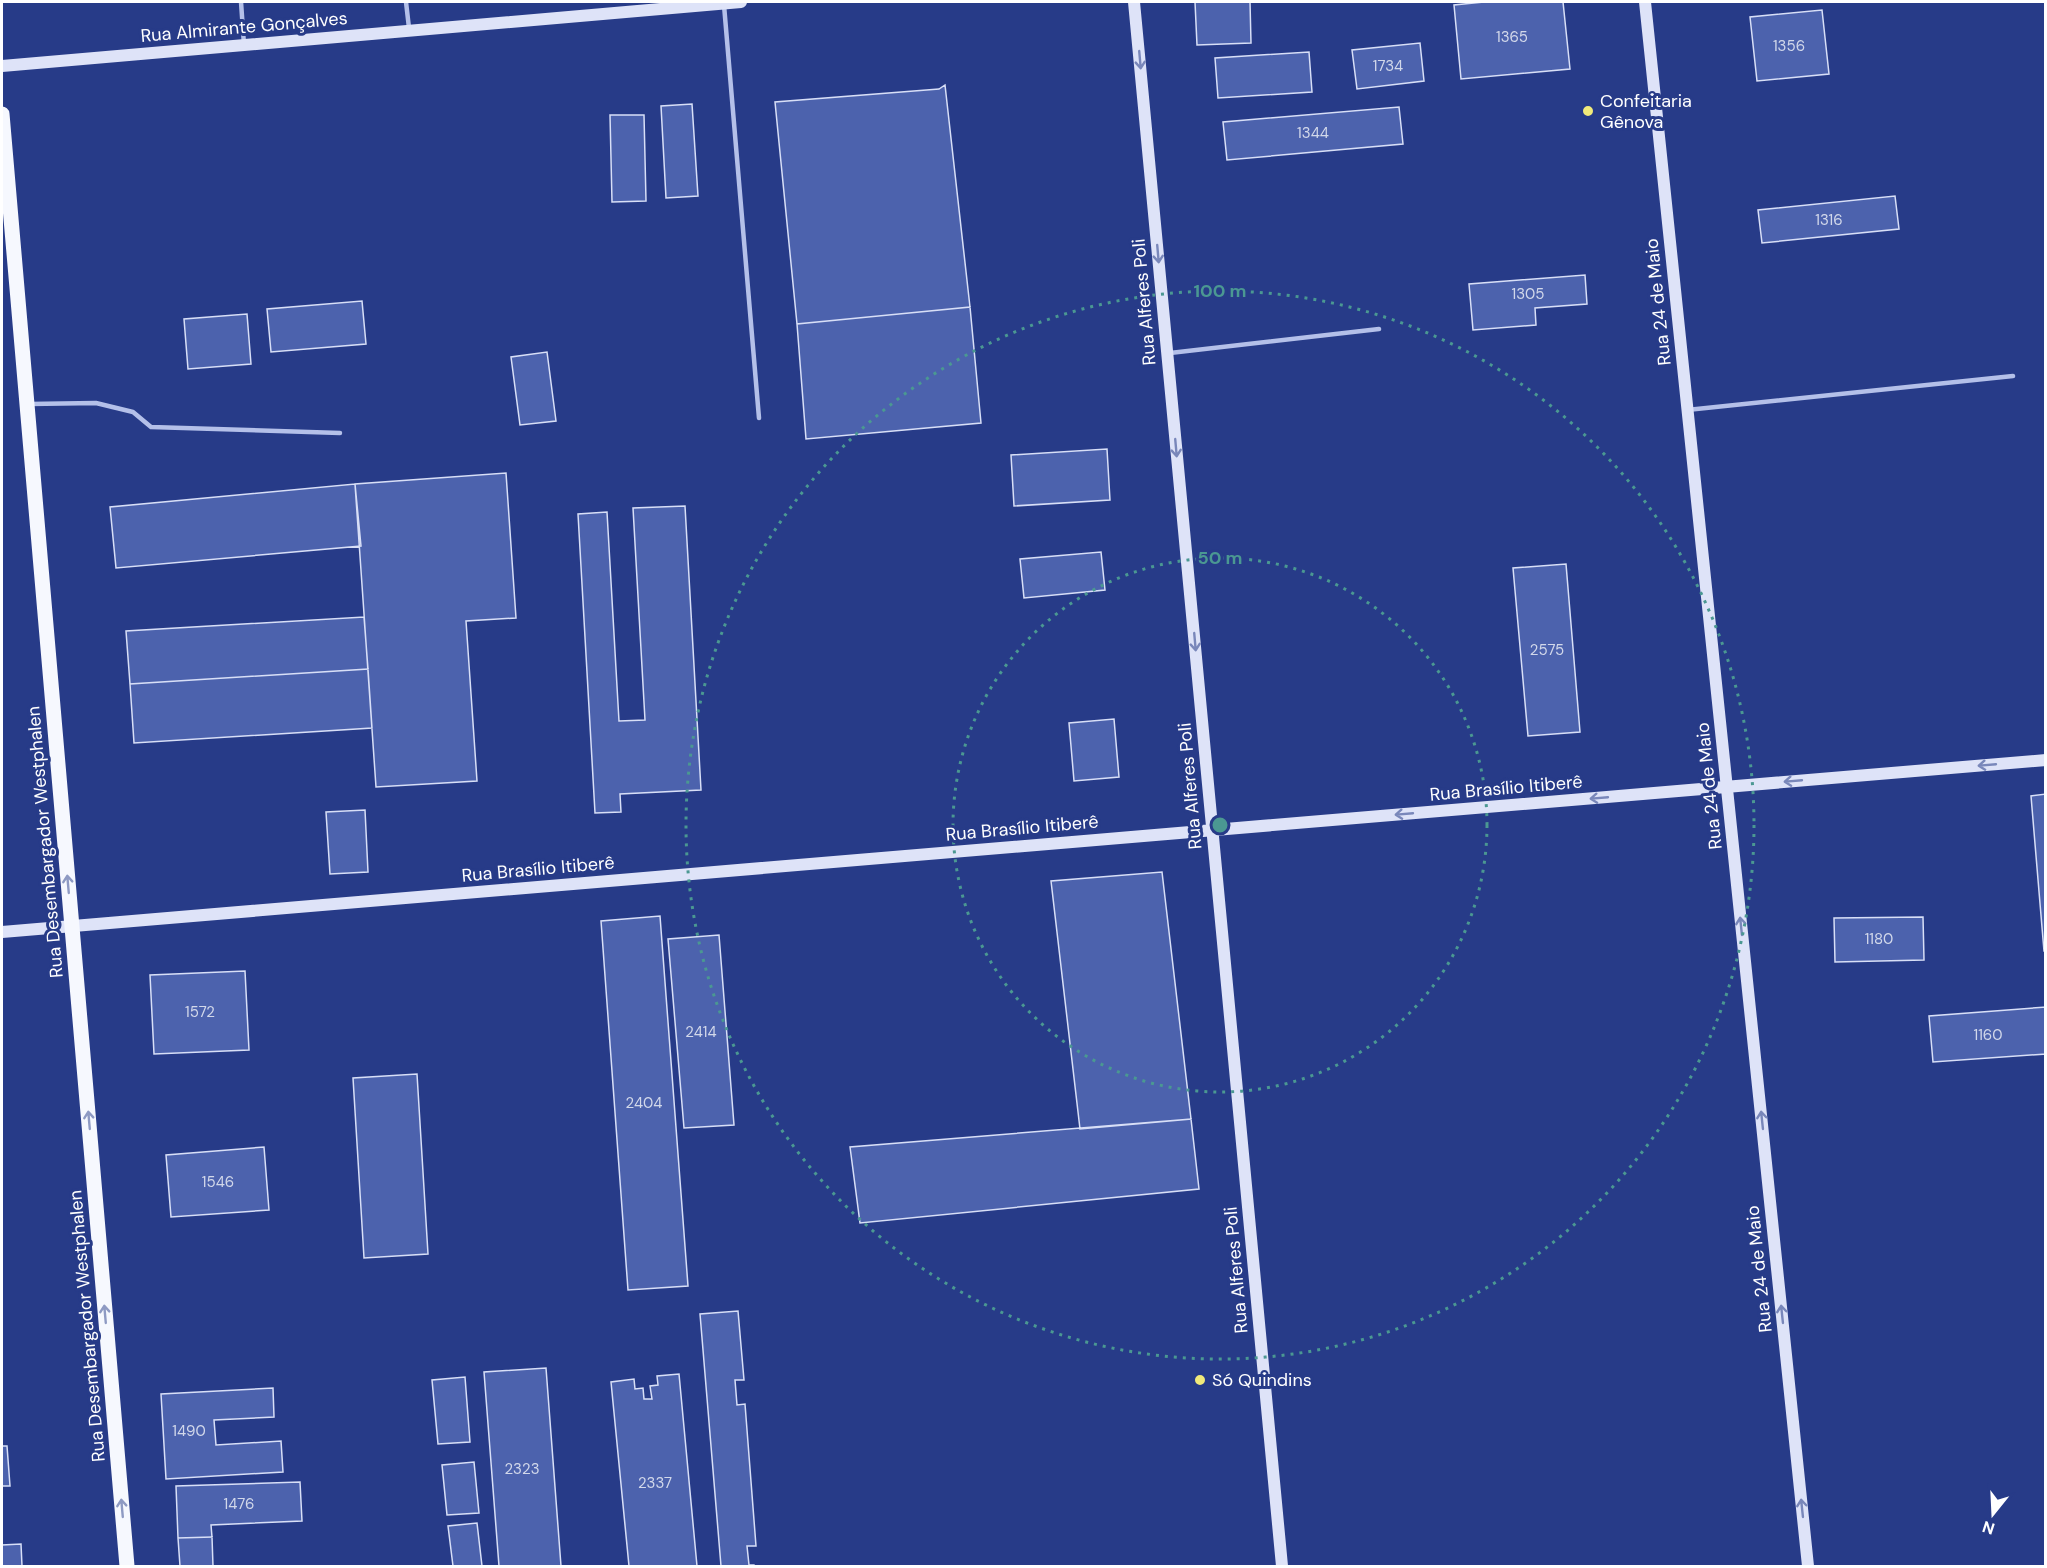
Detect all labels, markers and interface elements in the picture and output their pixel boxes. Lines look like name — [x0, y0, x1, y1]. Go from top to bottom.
street label: Rua Almirante Gonçalves — [140, 6, 348, 48]
house number: 1365 — [1496, 27, 1528, 47]
house number: 1356 — [1773, 36, 1805, 56]
one-way arrow — [1135, 49, 1146, 69]
house number: 1734 — [1373, 56, 1403, 76]
place label: Confeitaria Gênova — [1600, 89, 1692, 134]
marker: Confeitaria Gênova — [1581, 104, 1595, 118]
house number: 1344 — [1297, 123, 1329, 143]
house number: 1316 — [1815, 210, 1843, 230]
street label: Rua 24 de Maio — [1639, 237, 1677, 367]
street label: Rua Alferes Poli — [1127, 238, 1161, 366]
one-way arrow — [1153, 243, 1164, 263]
text: 100 m — [1193, 279, 1247, 303]
house number: 1305 — [1512, 284, 1544, 304]
one-way arrow — [1171, 438, 1182, 457]
text: 50 m — [1197, 546, 1243, 570]
one-way arrow — [1190, 632, 1201, 652]
house number: 2575 — [1530, 640, 1564, 660]
street label: Rua Desembargador Westphalen — [21, 705, 69, 979]
street label: Rua 24 de Maio — [1690, 721, 1728, 851]
street label: Rua Alferes Poli — [1173, 722, 1207, 850]
one-way arrow — [1978, 760, 1998, 771]
street label: Rua Brasílio Itiberê — [1429, 769, 1583, 807]
one-way arrow — [1783, 776, 1803, 787]
one-way arrow — [1589, 793, 1609, 804]
street label: Rua Brasílio Itiberê — [945, 809, 1099, 847]
one-way arrow — [1395, 809, 1415, 820]
centre of rings — [1210, 815, 1230, 835]
street label: Rua Brasílio Itiberê — [461, 850, 615, 888]
one-way arrow — [62, 874, 73, 894]
one-way arrow — [1736, 917, 1747, 937]
house number: 1180 — [1865, 929, 1893, 949]
house number: 1572 — [185, 1002, 215, 1022]
house number: 2414 — [685, 1022, 717, 1042]
house number: 1160 — [1973, 1025, 2003, 1045]
house number: 2404 — [626, 1093, 662, 1113]
one-way arrow — [83, 1110, 94, 1130]
one-way arrow — [1756, 1111, 1767, 1131]
house number: 1546 — [202, 1172, 234, 1192]
street label: Rua Desembargador Westphalen — [63, 1189, 111, 1463]
street label: Rua 24 de Maio — [1740, 1204, 1778, 1334]
street label: Rua Alferes Poli — [1219, 1206, 1253, 1334]
one-way arrow — [99, 1304, 110, 1324]
one-way arrow — [1776, 1305, 1787, 1325]
place label: Só Quindins — [1212, 1368, 1312, 1392]
marker: Só Quindins — [1193, 1373, 1207, 1387]
house number: 1490 — [172, 1421, 206, 1441]
house number: 2323 — [504, 1459, 540, 1479]
house number: 2337 — [638, 1473, 672, 1493]
north arrow — [1963, 1484, 2023, 1544]
house number: 1476 — [224, 1494, 254, 1514]
one-way arrow — [116, 1499, 127, 1519]
one-way arrow — [1796, 1499, 1807, 1519]
text: N — [1980, 1516, 1997, 1540]

